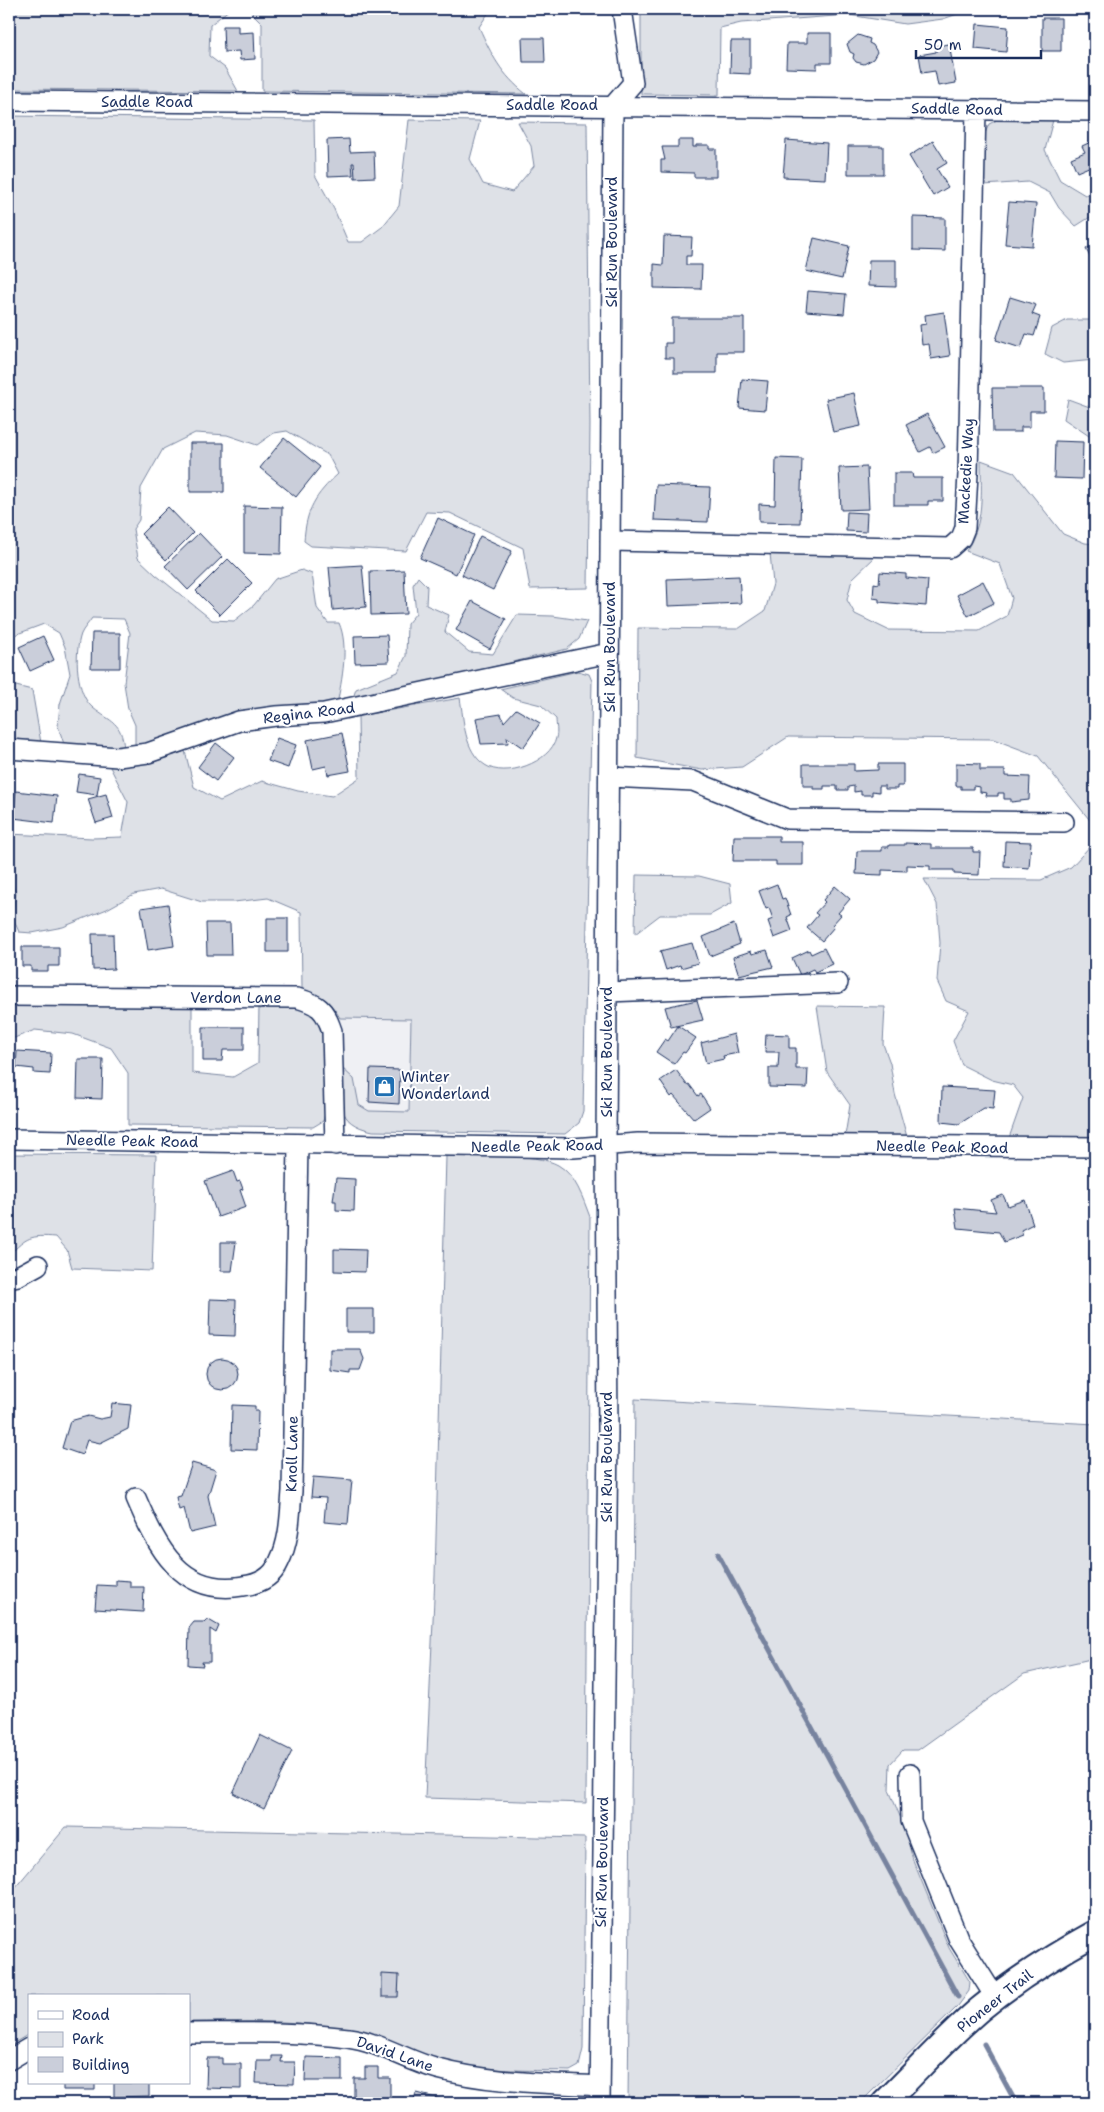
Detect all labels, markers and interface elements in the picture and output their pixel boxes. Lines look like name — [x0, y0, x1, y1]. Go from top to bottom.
scale bar — [916, 28, 1042, 60]
text: 50 m — [924, 35, 962, 55]
street label: Saddle Road — [101, 92, 193, 112]
street label: Saddle Road — [506, 95, 598, 115]
street label: Saddle Road — [911, 98, 1004, 120]
street label: Ski Run Boulevard — [602, 176, 622, 307]
street label: Mackedie Way — [953, 418, 979, 524]
street label: Ski Run Boulevard — [600, 581, 620, 712]
street label: Regina Road — [262, 697, 357, 729]
street label: Ski Run Boulevard — [597, 986, 617, 1117]
street label: Verdon Lane — [190, 988, 282, 1008]
place label: Winter Wonderland — [401, 1067, 490, 1104]
shop icon: Winter Wonderland — [373, 1074, 397, 1098]
street label: Needle Peak Road — [66, 1130, 199, 1152]
street label: Needle Peak Road — [471, 1135, 604, 1157]
street label: Needle Peak Road — [876, 1136, 1009, 1158]
street label: Ski Run Boulevard — [597, 1391, 617, 1522]
street label: Knoll Lane — [281, 1416, 303, 1492]
street label: Ski Run Boulevard — [591, 1796, 613, 1928]
street label: Pioneer Trail — [953, 1965, 1038, 2037]
legend — [28, 1994, 190, 2084]
text: Road — [72, 2005, 110, 2025]
text: Park — [72, 2029, 104, 2049]
street label: David Lane — [354, 2032, 436, 2076]
text: Building — [72, 2055, 129, 2075]

